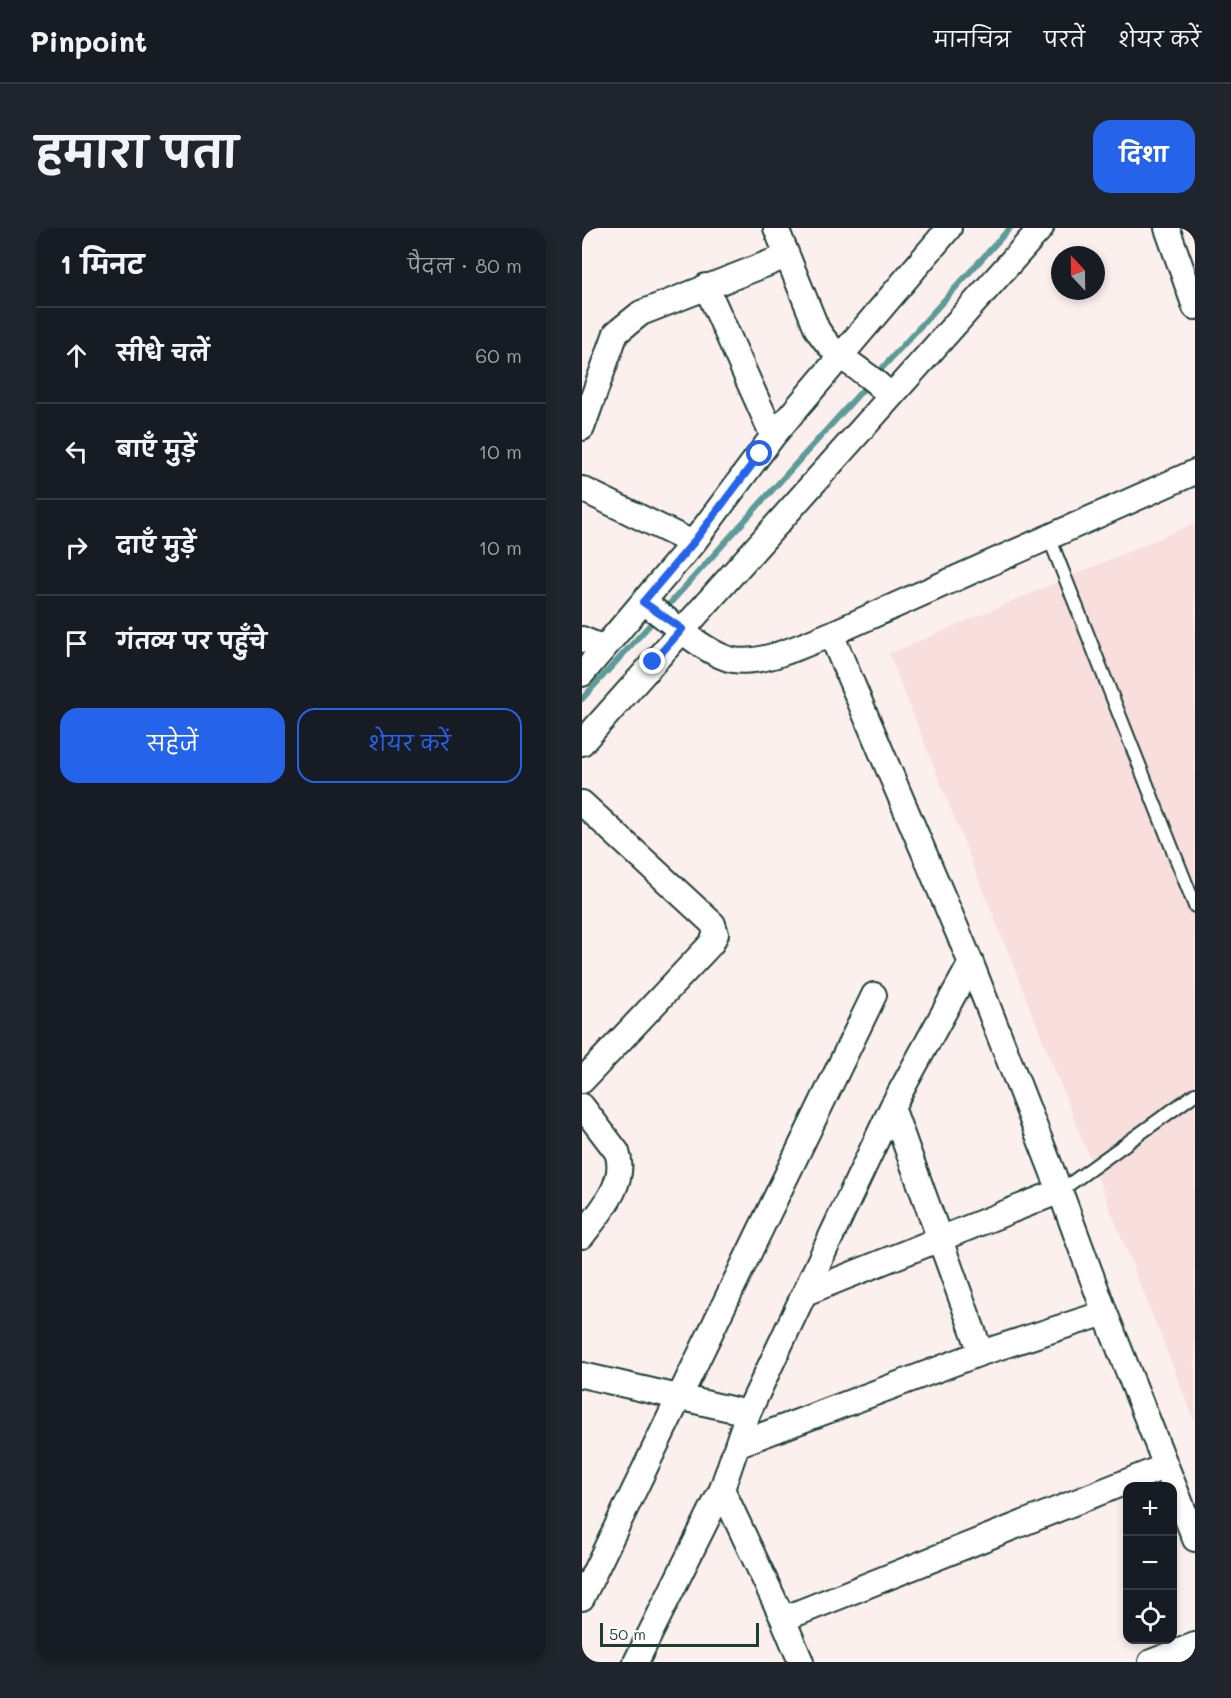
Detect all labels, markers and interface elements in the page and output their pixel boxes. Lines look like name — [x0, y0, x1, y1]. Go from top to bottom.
text: Pinpoint — [30, 23, 147, 59]
text: मानचित्र — [934, 25, 1011, 52]
text: परतें — [1044, 25, 1085, 52]
text: शेयर करें — [1118, 25, 1201, 52]
button: दिशा — [1093, 120, 1195, 193]
text: हमारा पता — [36, 123, 238, 178]
north arrow — [1051, 246, 1105, 300]
text: 1 मिनट — [60, 247, 144, 281]
text: पैदल · 80 m — [407, 252, 522, 278]
text: सीधे चलें — [117, 338, 209, 367]
icon: ahead — [60, 339, 93, 372]
text: 60 m — [475, 342, 522, 368]
text: बाएँ मुड़ें — [117, 434, 197, 463]
icon: left — [60, 435, 93, 468]
text: 10 m — [478, 438, 522, 464]
route start — [746, 440, 772, 466]
text: दाएँ मुड़ें — [117, 530, 196, 559]
icon: right — [60, 531, 93, 564]
text: 10 m — [478, 534, 522, 560]
text: गंतव्य पर पहुँचे — [117, 626, 267, 655]
icon: arrive — [60, 627, 93, 660]
route end — [639, 648, 665, 674]
button: सहेजें — [60, 708, 285, 783]
button: शेयर करें — [297, 708, 522, 783]
map controls — [1123, 1482, 1177, 1644]
button: + — [1123, 1482, 1177, 1536]
button: − — [1123, 1536, 1177, 1590]
button: locate — [1123, 1590, 1177, 1644]
scale bar — [600, 1620, 759, 1648]
text: 50 m — [609, 1623, 646, 1644]

